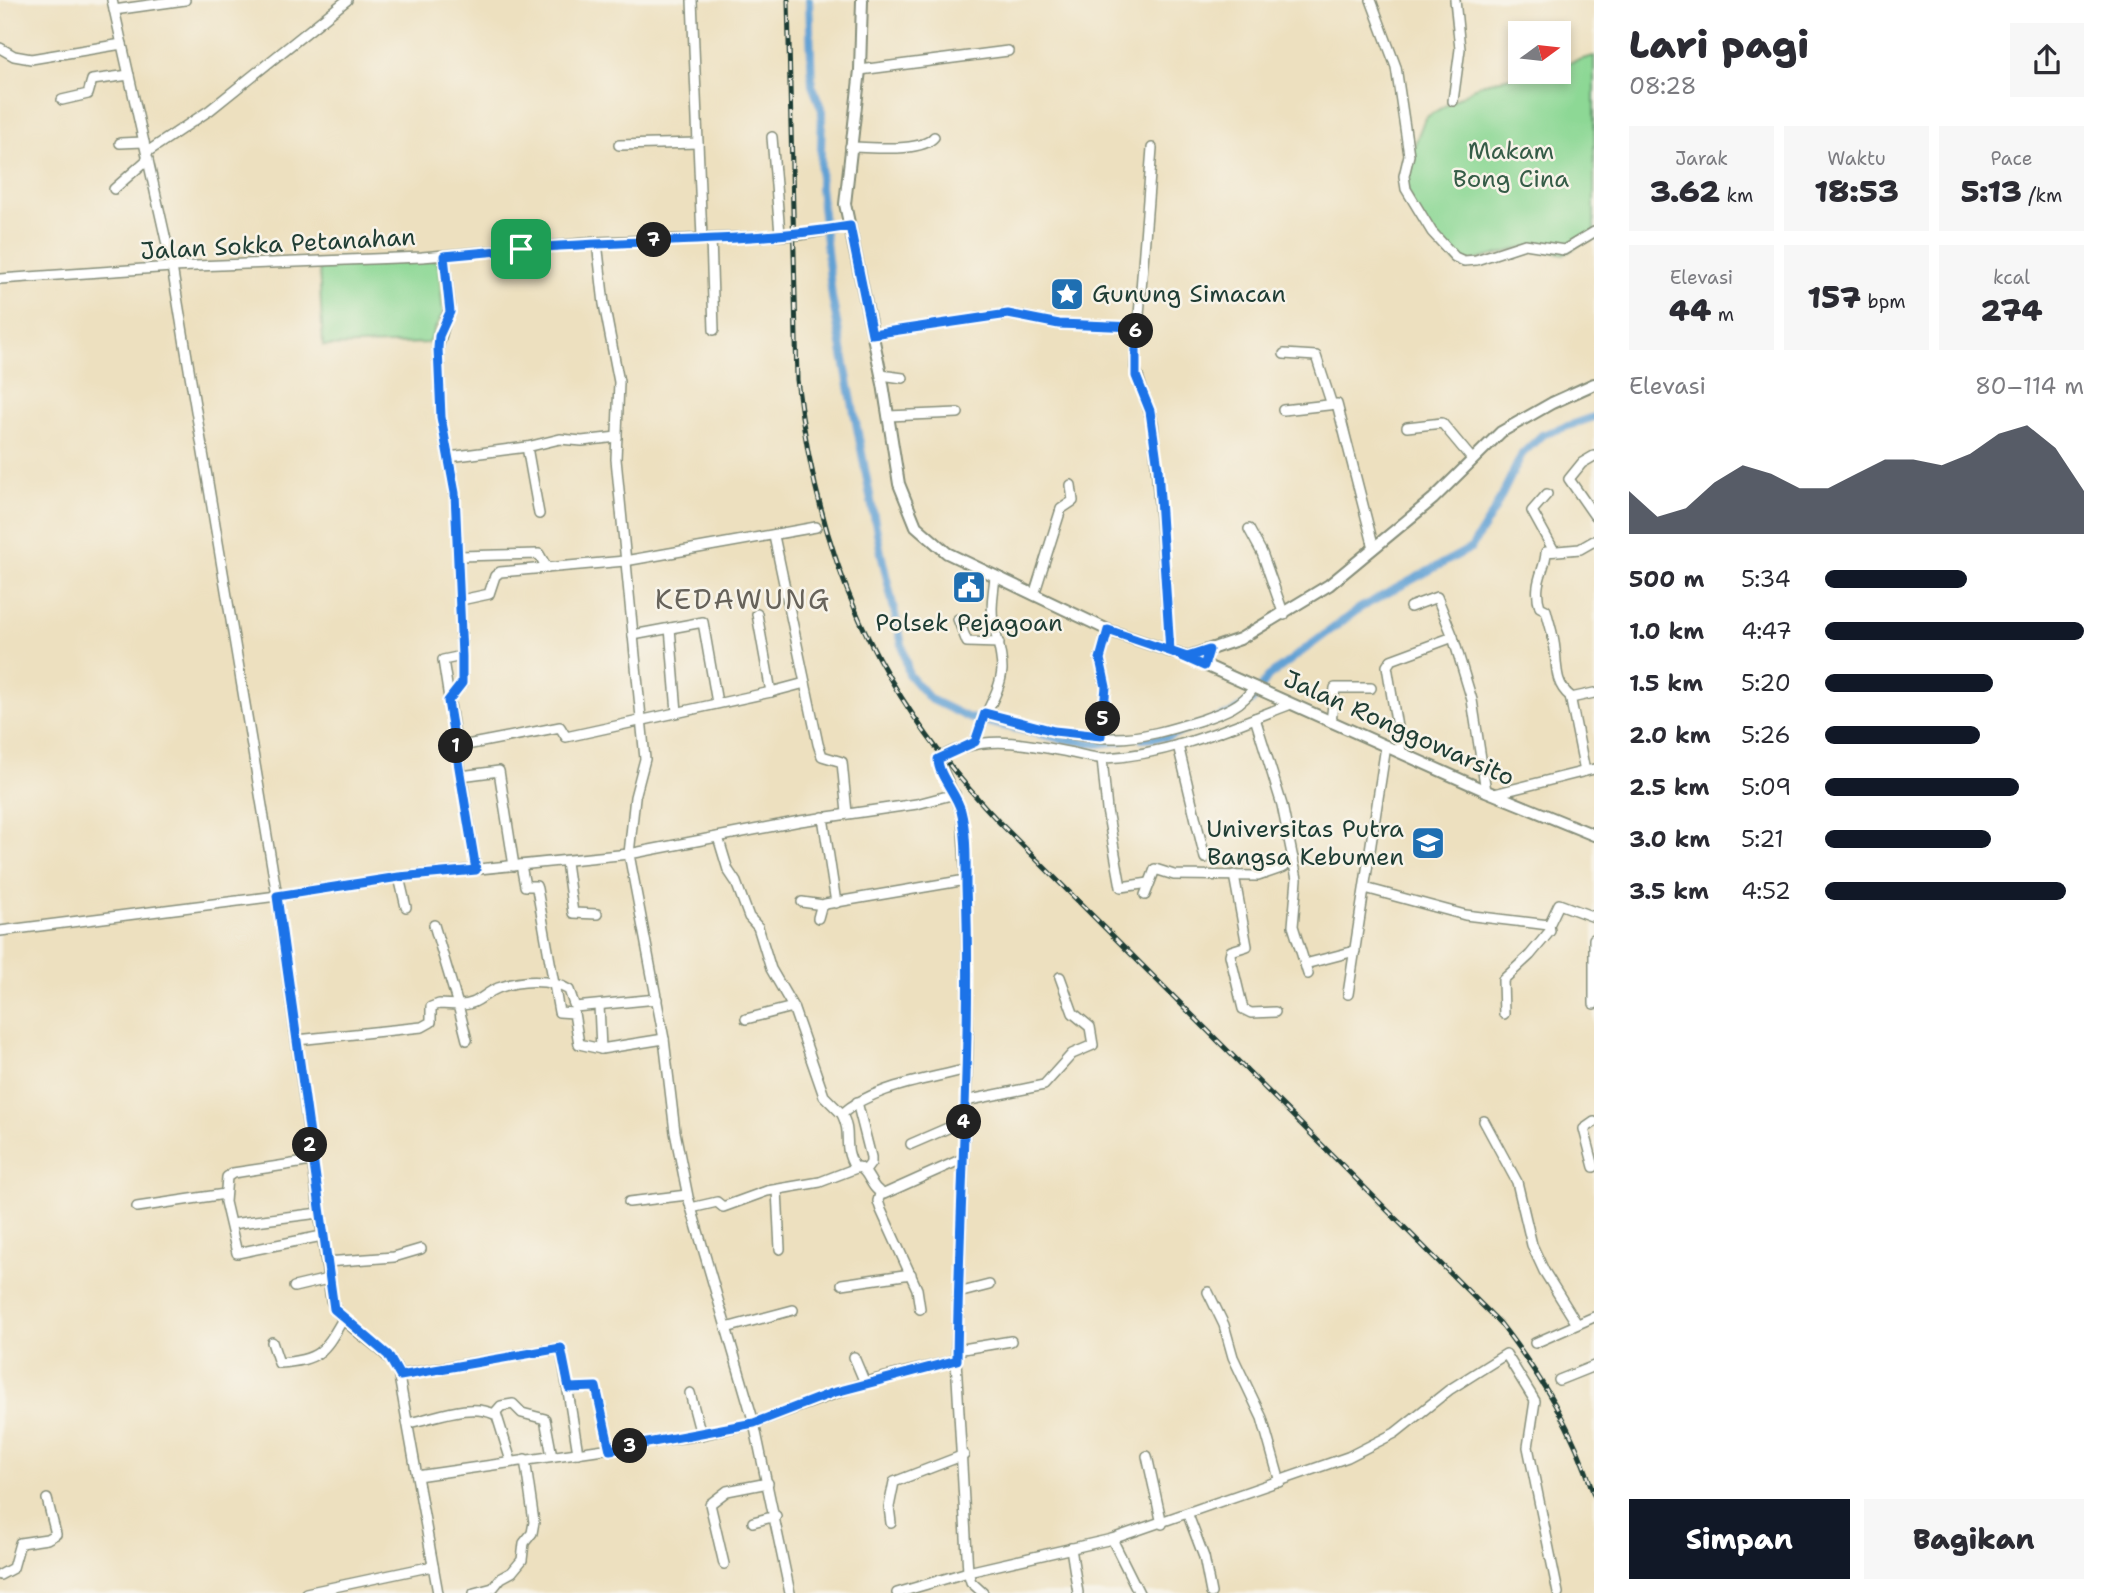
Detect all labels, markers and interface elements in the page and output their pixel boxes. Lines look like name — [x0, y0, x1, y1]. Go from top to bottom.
text: Lari pagi — [1629, 19, 1809, 70]
north arrow — [1508, 21, 1572, 84]
map controls — [1508, 21, 1571, 84]
button: share — [2010, 23, 2084, 97]
text: 08:28 — [1629, 71, 1697, 101]
park label: Makam Bong Cina — [1453, 135, 1569, 195]
text: Jarak — [1675, 146, 1728, 171]
text: Waktu — [1827, 146, 1886, 171]
text: Pace — [1991, 146, 2032, 171]
text: 3.62 — [1650, 171, 1720, 212]
text: 18:53 — [1814, 171, 1899, 212]
text: 5:13 — [1961, 171, 2022, 212]
text: km — [1720, 183, 1753, 208]
text: /km — [2022, 183, 2062, 208]
pin — [491, 219, 551, 279]
street label: Jalan Sokka Petanahan — [140, 221, 416, 267]
pin: 7 — [636, 222, 672, 258]
text: 7 — [647, 227, 660, 252]
icon: arrive — [502, 230, 540, 268]
text: Elevasi — [1670, 265, 1733, 290]
text: kcal — [1993, 265, 2030, 290]
place icon: Gunung Simacan — [1048, 275, 1086, 313]
text: 157 — [1807, 277, 1861, 318]
place label: Gunung Simacan — [1092, 278, 1286, 310]
text: bpm — [1861, 289, 1906, 314]
text: 44 — [1669, 290, 1711, 331]
text: 274 — [1981, 290, 2042, 331]
text: m — [1711, 302, 1734, 327]
pin: 6 — [1118, 314, 1154, 348]
text: 6 — [1129, 318, 1142, 343]
text: Elevasi — [1629, 371, 1706, 401]
text: 80–114 m — [1975, 371, 2084, 401]
text: 500 m — [1629, 564, 1704, 594]
text: 5:34 — [1741, 564, 1791, 594]
public building icon: Polsek Pejagoan — [950, 568, 988, 606]
district label: KEDAWUNG — [655, 580, 831, 618]
place label: Polsek Pejagoan — [875, 607, 1063, 639]
text: 1.0 km — [1629, 616, 1704, 646]
text: 4:47 — [1741, 616, 1792, 646]
street label: Jalan Ronggowarsito — [1278, 663, 1520, 793]
text: 1.5 km — [1629, 668, 1703, 698]
text: 5:20 — [1741, 668, 1791, 698]
pin: 5 — [1086, 702, 1120, 736]
text: 5 — [1097, 706, 1108, 731]
text: 2.0 km — [1629, 720, 1711, 750]
text: 5:26 — [1741, 720, 1791, 750]
pin: 1 — [438, 728, 474, 764]
text: 1 — [451, 733, 460, 758]
text: 2.5 km — [1629, 772, 1710, 802]
text: 5:09 — [1741, 772, 1791, 802]
place label: Universitas Putra Bangsa Kebumen — [1206, 813, 1404, 873]
school or university icon: Universitas Putra Bangsa Kebumen — [1409, 824, 1447, 862]
text: 3.0 km — [1629, 824, 1710, 854]
text: 5:21 — [1741, 824, 1784, 854]
text: 3.5 km — [1629, 876, 1709, 906]
text: 4:52 — [1741, 876, 1791, 906]
pin: 4 — [946, 1104, 982, 1140]
text: 4 — [957, 1109, 970, 1134]
pin: 2 — [292, 1128, 328, 1162]
text: 2 — [303, 1132, 316, 1157]
pin: 3 — [612, 1428, 648, 1464]
text: 3 — [623, 1433, 636, 1458]
button: Simpan — [1629, 1499, 1850, 1579]
button: Bagikan — [1864, 1499, 2084, 1579]

